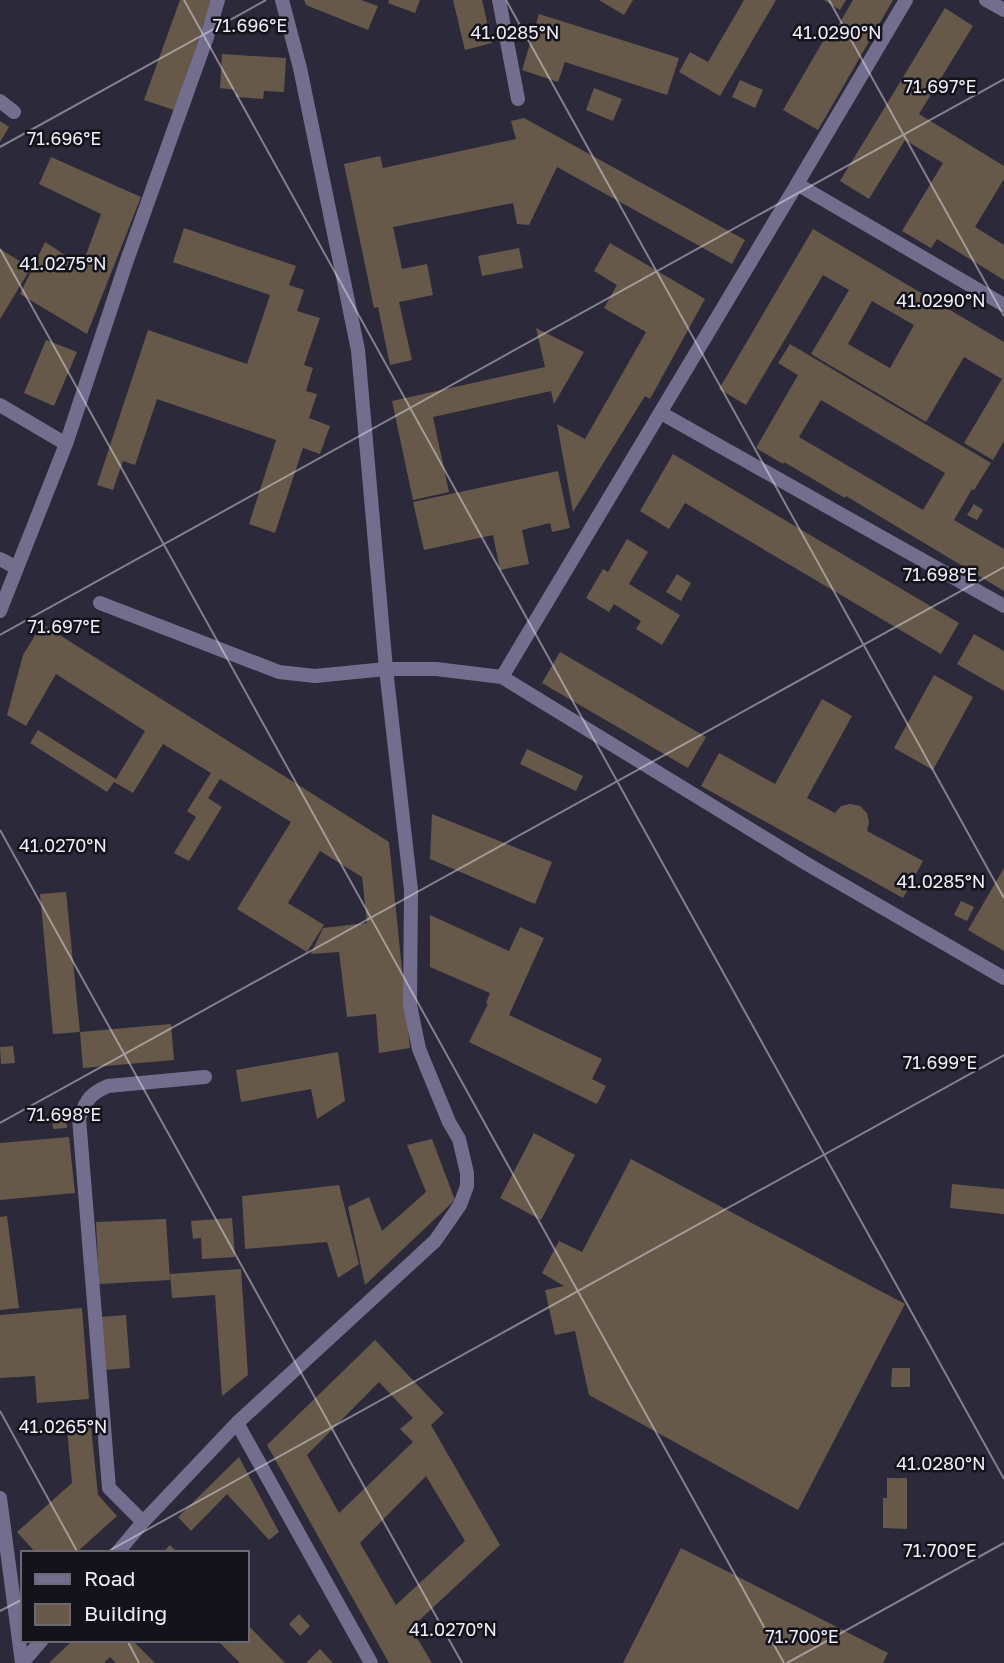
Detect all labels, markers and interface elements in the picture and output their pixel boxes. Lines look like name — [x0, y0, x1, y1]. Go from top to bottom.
text: 71.696°E — [213, 14, 287, 36]
text: 41.0285°N — [471, 21, 559, 43]
text: 41.0290°N — [792, 21, 882, 43]
text: 71.697°E — [904, 75, 977, 97]
text: 71.696°E — [27, 127, 101, 149]
text: 41.0275°N — [19, 252, 107, 274]
text: 41.0290°N — [896, 289, 986, 311]
text: 71.698°E — [903, 563, 977, 585]
text: 71.697°E — [28, 615, 101, 637]
text: 41.0270°N — [19, 834, 107, 856]
text: 41.0285°N — [897, 870, 985, 892]
text: 71.699°E — [903, 1051, 977, 1073]
text: 71.698°E — [27, 1103, 101, 1125]
text: 41.0265°N — [19, 1415, 107, 1437]
text: 41.0280°N — [896, 1452, 986, 1474]
text: 71.700°E — [903, 1539, 977, 1561]
legend — [21, 1551, 248, 1642]
text: Road — [84, 1565, 135, 1591]
text: Building — [84, 1600, 167, 1626]
text: 41.0270°N — [409, 1618, 497, 1640]
text: 71.700°E — [765, 1625, 839, 1647]

